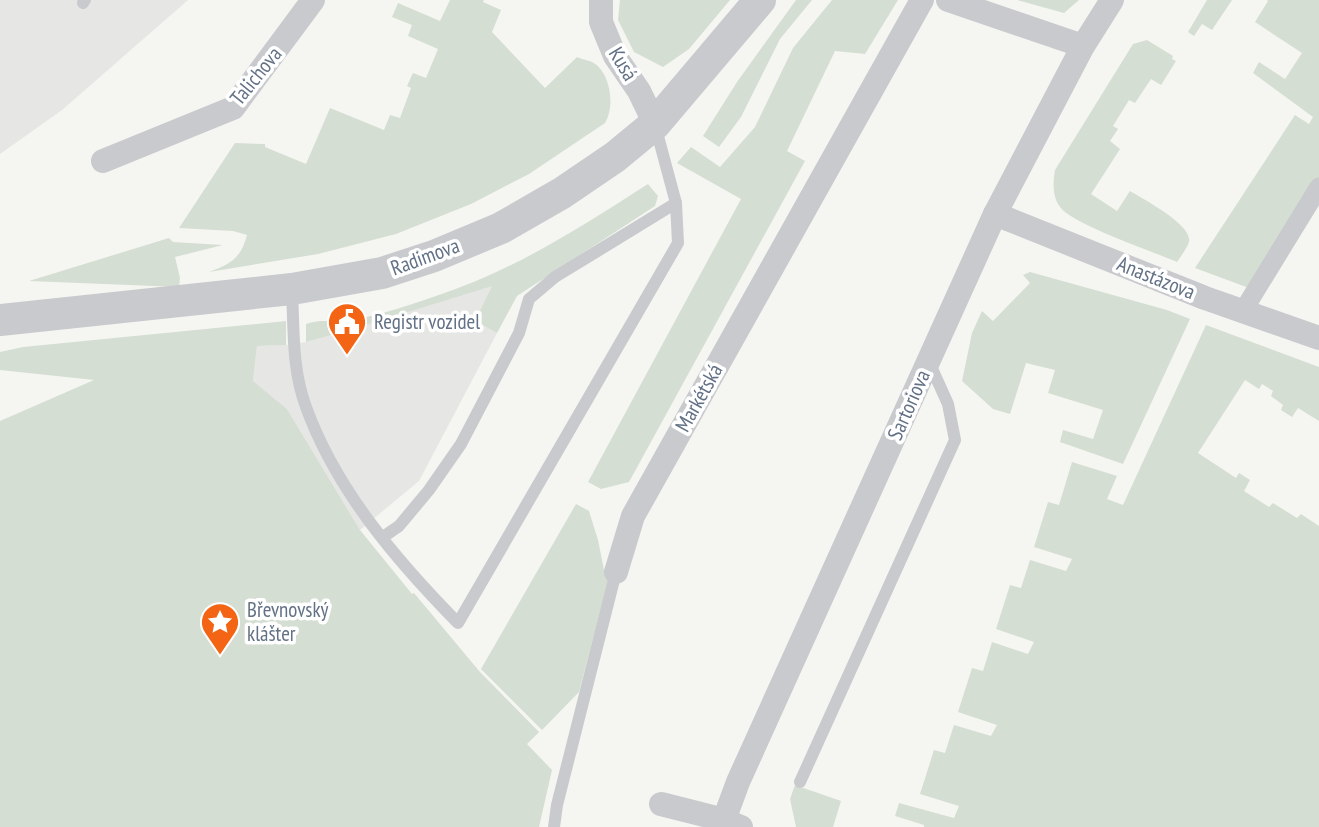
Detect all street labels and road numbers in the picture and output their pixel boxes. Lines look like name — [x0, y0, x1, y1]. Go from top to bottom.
street label: Talichova — [224, 41, 287, 110]
street label: Kusá — [603, 42, 644, 85]
street label: Radimova — [387, 232, 463, 281]
street label: Anastázova — [1113, 250, 1199, 305]
street label: Markétská — [669, 359, 728, 436]
street label: Sartoriova — [881, 365, 936, 444]

